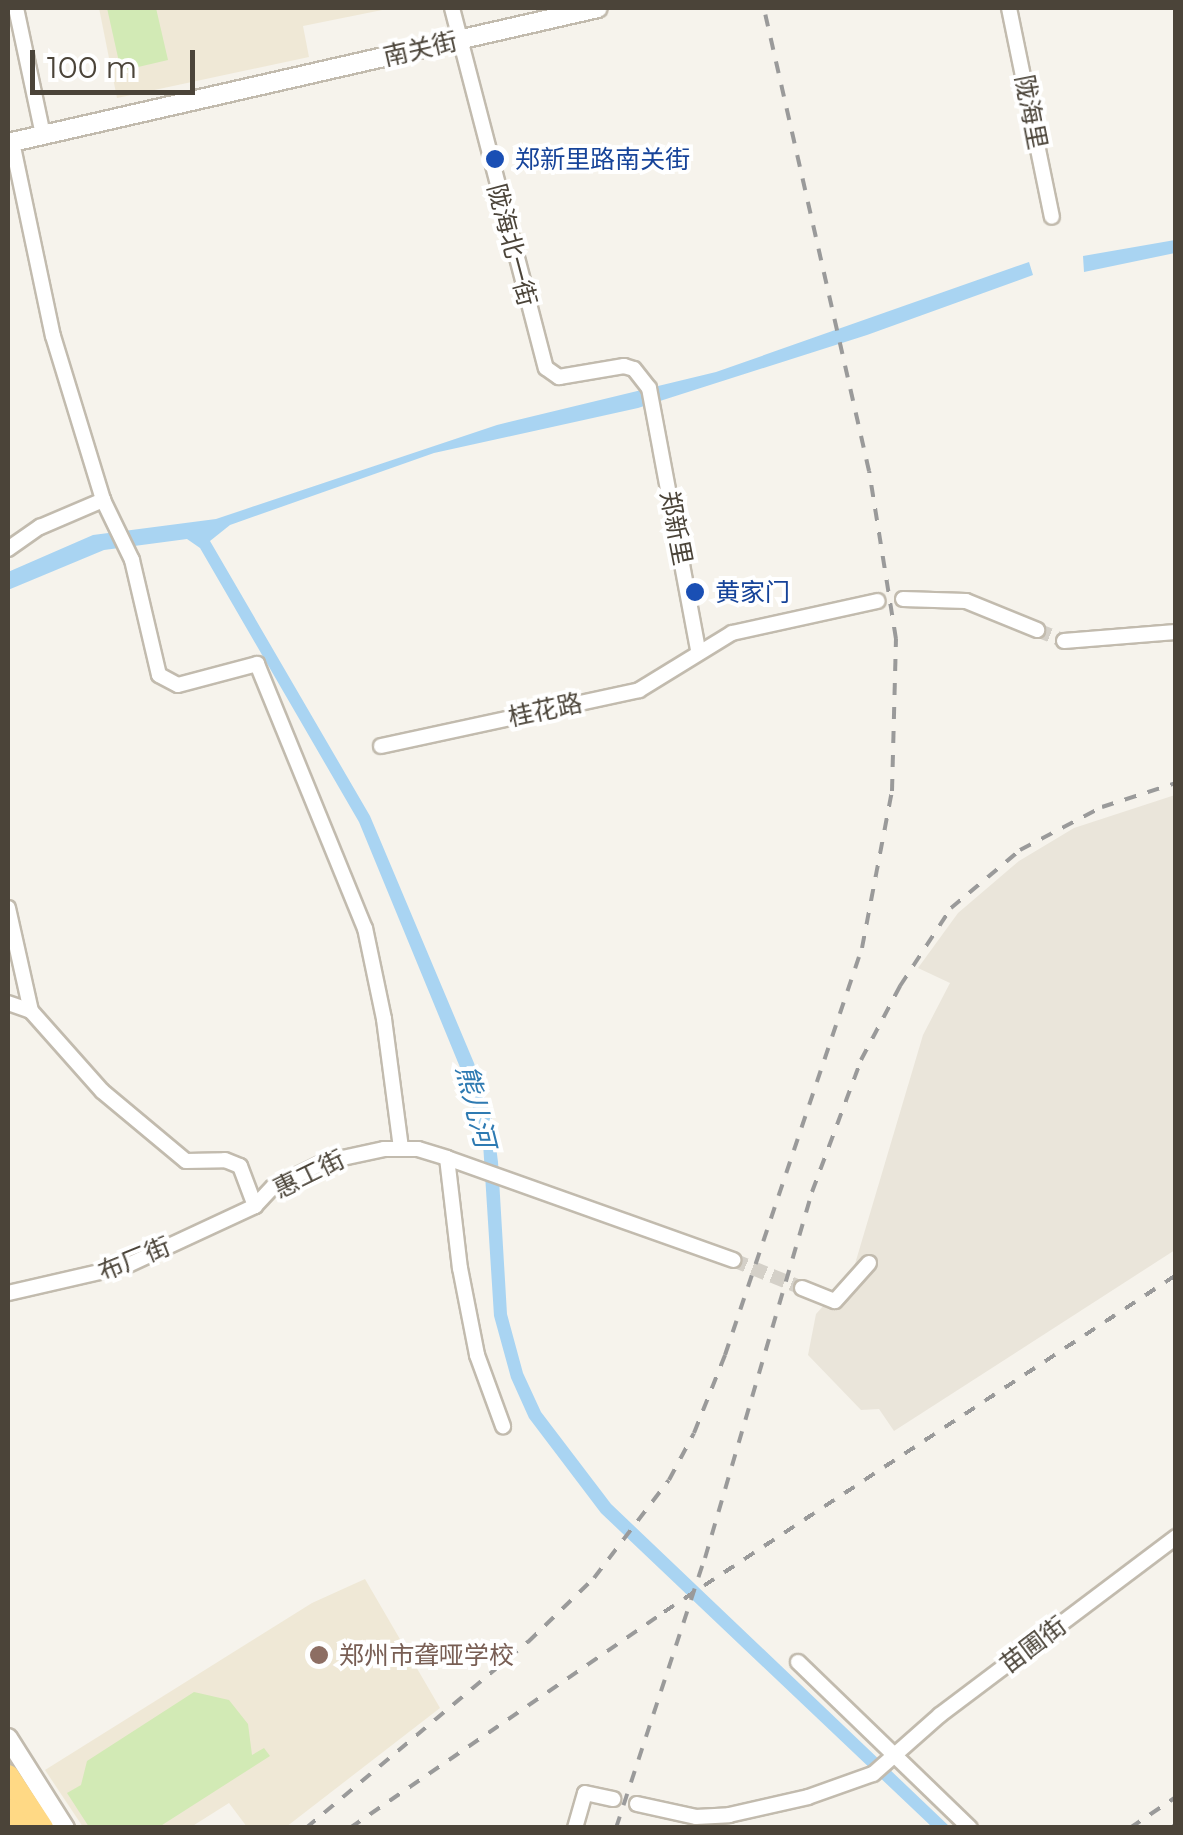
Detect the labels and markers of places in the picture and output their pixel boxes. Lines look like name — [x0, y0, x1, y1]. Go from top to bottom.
place label: 郑新里路南关街 — [515, 144, 690, 174]
marker: 郑新里路南关街 — [484, 148, 506, 170]
place label: 黄家门 — [715, 577, 790, 607]
marker: 黄家门 — [684, 581, 706, 603]
place label: 郑州市聋哑学校 — [339, 1640, 514, 1670]
marker: 郑州市聋哑学校 — [308, 1644, 330, 1666]

